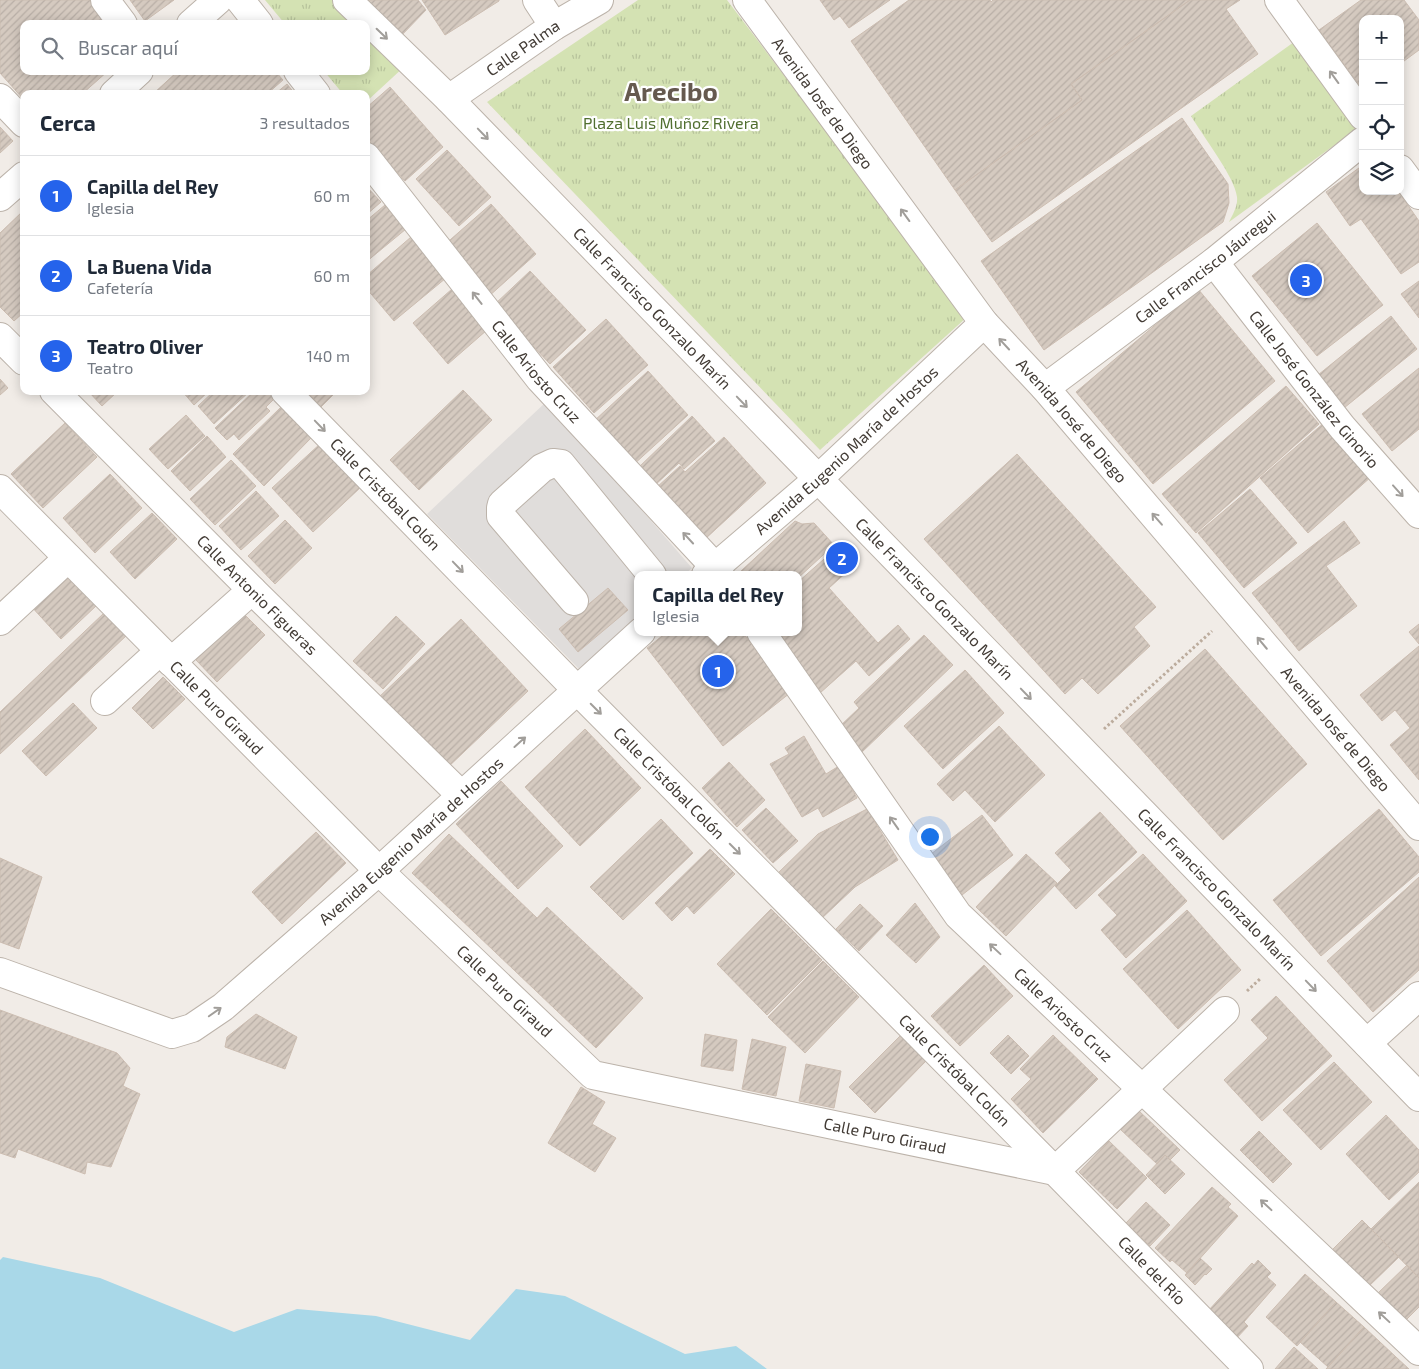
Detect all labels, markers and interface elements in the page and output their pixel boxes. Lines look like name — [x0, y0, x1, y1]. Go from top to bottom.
street label: Calle Palma — [482, 15, 563, 79]
map controls — [1359, 15, 1404, 195]
button: + — [1359, 15, 1404, 60]
search box — [20, 20, 370, 75]
one-way arrow — [376, 28, 388, 40]
street label: Avenida José de Diego — [769, 33, 878, 172]
icon: search — [38, 34, 66, 62]
text: Buscar aquí — [78, 36, 178, 59]
button: − — [1359, 60, 1404, 105]
one-way arrow — [1329, 70, 1339, 84]
district label: Arecibo — [624, 75, 718, 106]
button: locate — [1359, 105, 1404, 150]
text: Cerca — [40, 110, 96, 135]
text: 3 resultados — [260, 113, 350, 132]
park label: Plaza Luis Muñoz Rivera — [583, 113, 759, 132]
one-way arrow — [477, 128, 489, 141]
button: layers — [1359, 150, 1404, 195]
text: Capilla del Rey — [87, 175, 219, 198]
text: 1 — [53, 186, 59, 205]
text: 60 m — [314, 186, 350, 205]
text: Iglesia — [87, 198, 134, 217]
street label: Calle Francisco Jáuregui — [1131, 206, 1279, 327]
one-way arrow — [900, 208, 910, 222]
street label: Calle Francisco Gonzalo Marín — [570, 223, 736, 393]
text: La Buena Vida — [87, 255, 212, 278]
pin: 3 — [1290, 261, 1322, 299]
text: 2 — [51, 266, 61, 285]
text: 60 m — [314, 266, 350, 285]
text: Cafetería — [87, 278, 153, 297]
one-way arrow — [471, 292, 482, 305]
street label: Calle José González Ginorio — [1246, 306, 1384, 472]
street label: Calle Ariosto Cruz — [488, 316, 586, 426]
text: Teatro Oliver — [87, 335, 203, 358]
one-way arrow — [998, 338, 1010, 350]
text: 3 — [51, 346, 61, 365]
text: 140 m — [307, 346, 350, 365]
street label: Avenida José de Diego — [1013, 354, 1131, 486]
text: Teatro — [87, 358, 133, 377]
street label: Avenida Eugenio María de Hostos — [751, 361, 942, 538]
one-way arrow — [736, 396, 748, 408]
one-way arrow — [313, 420, 326, 432]
street label: Calle Cristóbal Colón — [327, 433, 445, 554]
one-way arrow — [1392, 484, 1404, 497]
one-way arrow — [1151, 513, 1162, 526]
street label: Calle Francisco Gonzalo Marín — [852, 514, 1018, 683]
street label: Calle Antonio Figueras — [194, 531, 322, 658]
one-way arrow — [682, 532, 694, 545]
pin: 2 — [826, 539, 858, 577]
one-way arrow — [451, 561, 463, 573]
popup — [634, 571, 802, 636]
text: Capilla del Rey — [652, 583, 784, 606]
text: Iglesia — [652, 606, 700, 625]
one-way arrow — [1257, 636, 1268, 649]
pin: 1 — [702, 652, 734, 690]
street label: Calle Puro Giraud — [167, 656, 268, 758]
street label: Avenida José de Diego — [1278, 662, 1395, 795]
one-way arrow — [1020, 688, 1032, 700]
one-way arrow — [589, 702, 601, 714]
street label: Calle Cristóbal Colón — [610, 723, 729, 842]
one-way arrow — [513, 736, 526, 748]
street label: Avenida Eugenio María de Hostos — [315, 753, 507, 928]
street label: Calle Francisco Gonzalo Marín — [1134, 804, 1300, 974]
one-way arrow — [889, 816, 899, 830]
your location — [917, 824, 943, 850]
one-way arrow — [729, 843, 741, 855]
street label: Calle Puro Giraud — [454, 941, 557, 1040]
one-way arrow — [989, 943, 1001, 955]
street label: Calle Ariosto Cruz — [1011, 963, 1117, 1065]
one-way arrow — [1305, 979, 1317, 992]
one-way arrow — [208, 1007, 222, 1017]
street label: Calle Cristóbal Colón — [896, 1010, 1015, 1130]
street label: Calle Puro Giraud — [822, 1113, 948, 1157]
one-way arrow — [1259, 1199, 1272, 1211]
street label: Calle del Río — [1115, 1232, 1190, 1308]
one-way arrow — [1377, 1311, 1390, 1323]

